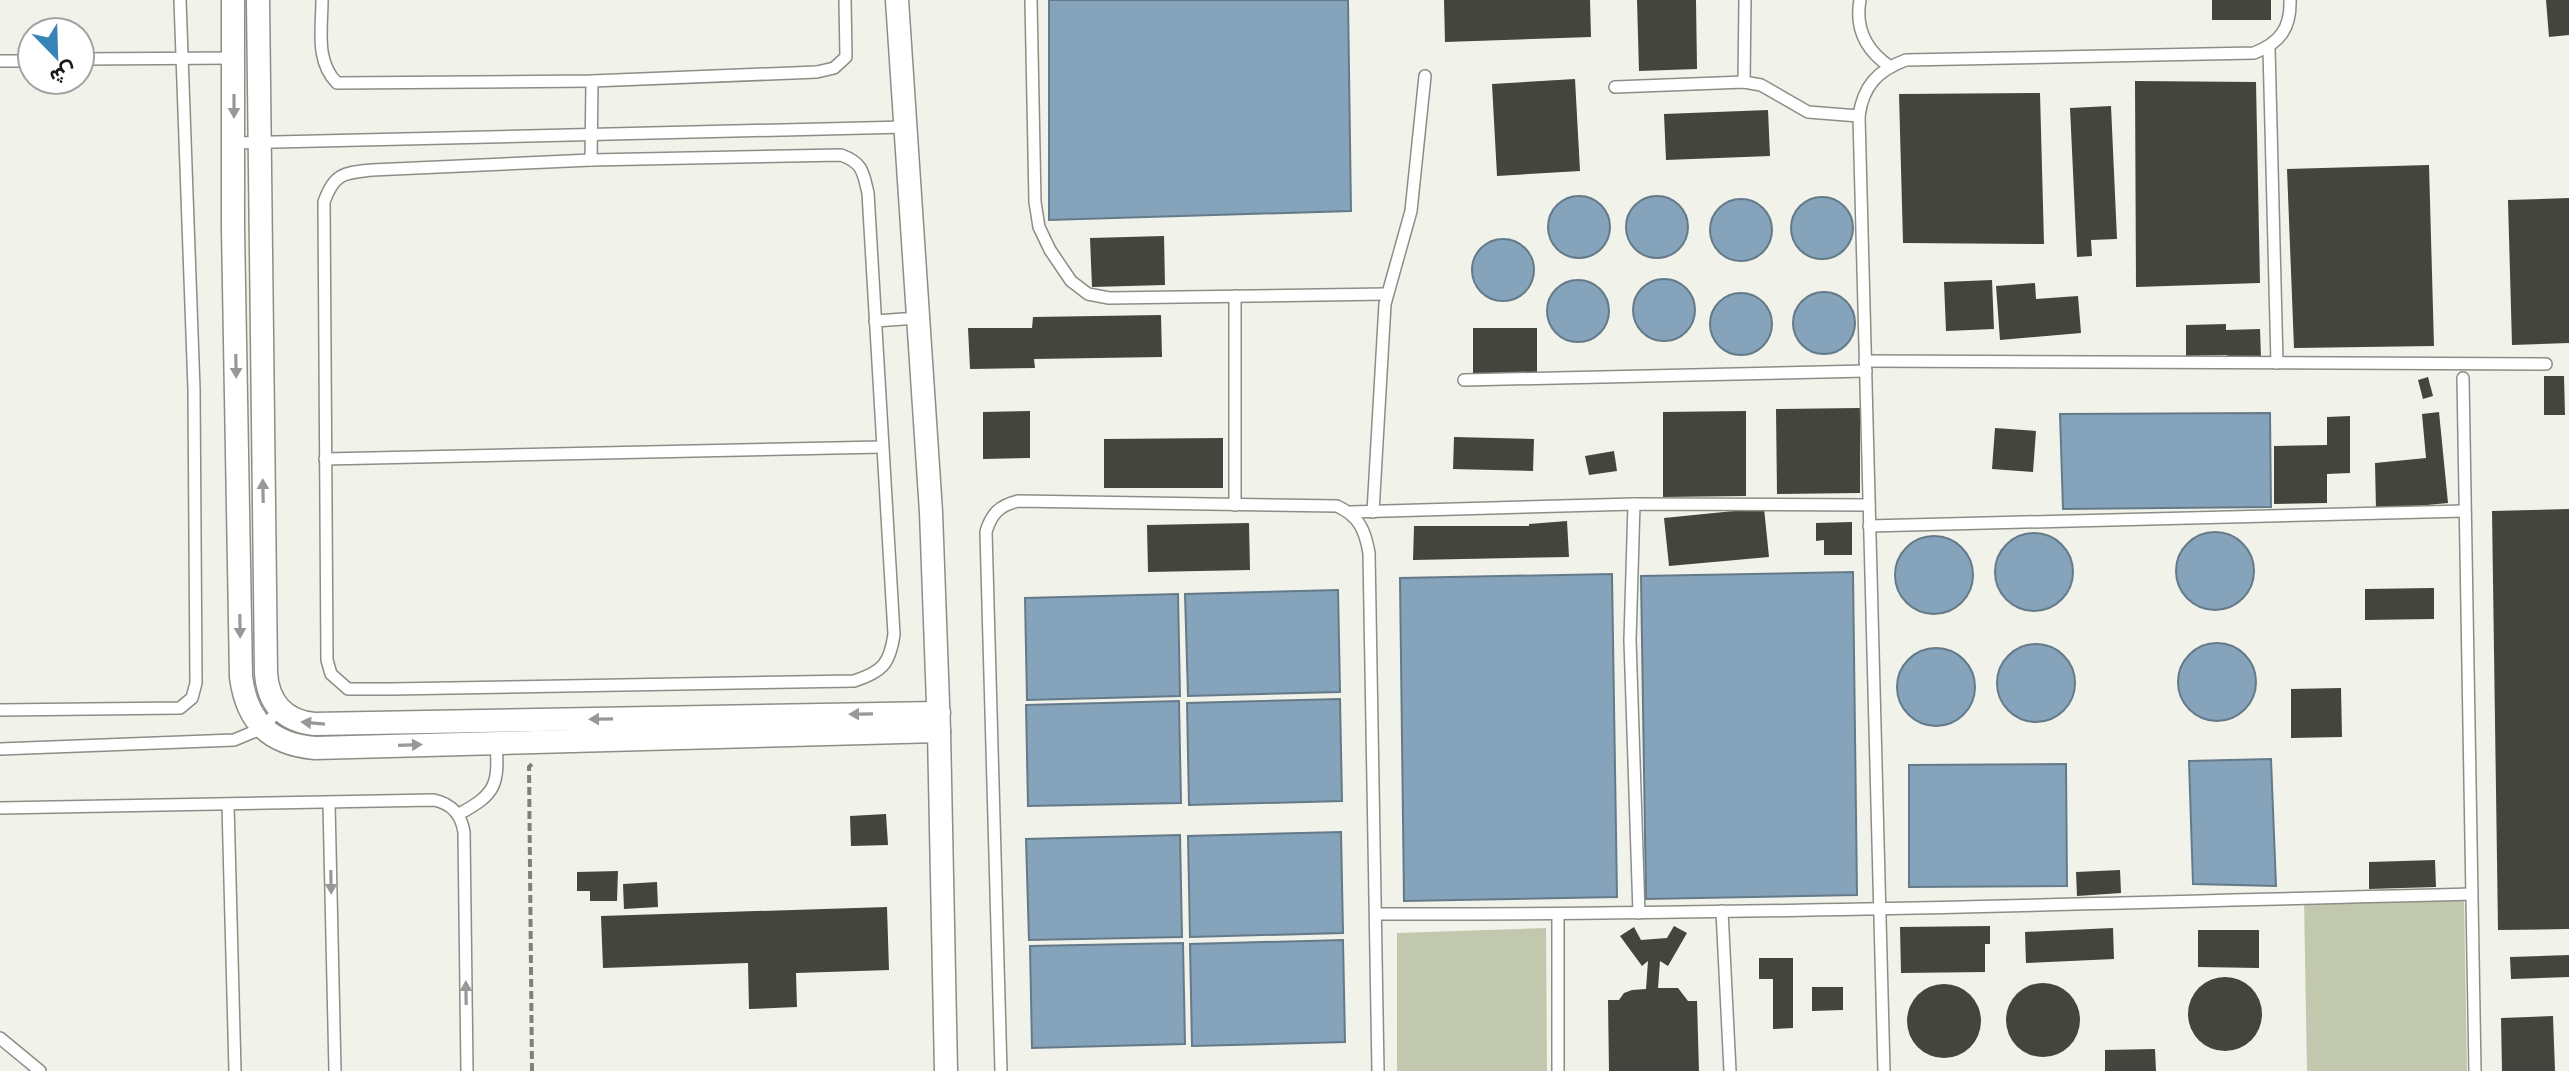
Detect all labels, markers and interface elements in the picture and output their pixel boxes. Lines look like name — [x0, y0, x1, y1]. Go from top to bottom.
north arrow — [16, 16, 96, 96]
text: ش — [46, 56, 81, 91]
one-way arrow — [228, 94, 240, 119]
one-way arrow — [229, 354, 242, 379]
one-way arrow — [257, 478, 269, 503]
one-way arrow — [234, 614, 247, 639]
one-way arrow — [848, 708, 873, 720]
one-way arrow — [588, 713, 613, 725]
one-way arrow — [300, 716, 325, 729]
one-way arrow — [398, 739, 423, 752]
one-way arrow — [324, 870, 337, 895]
one-way arrow — [460, 980, 472, 1005]

